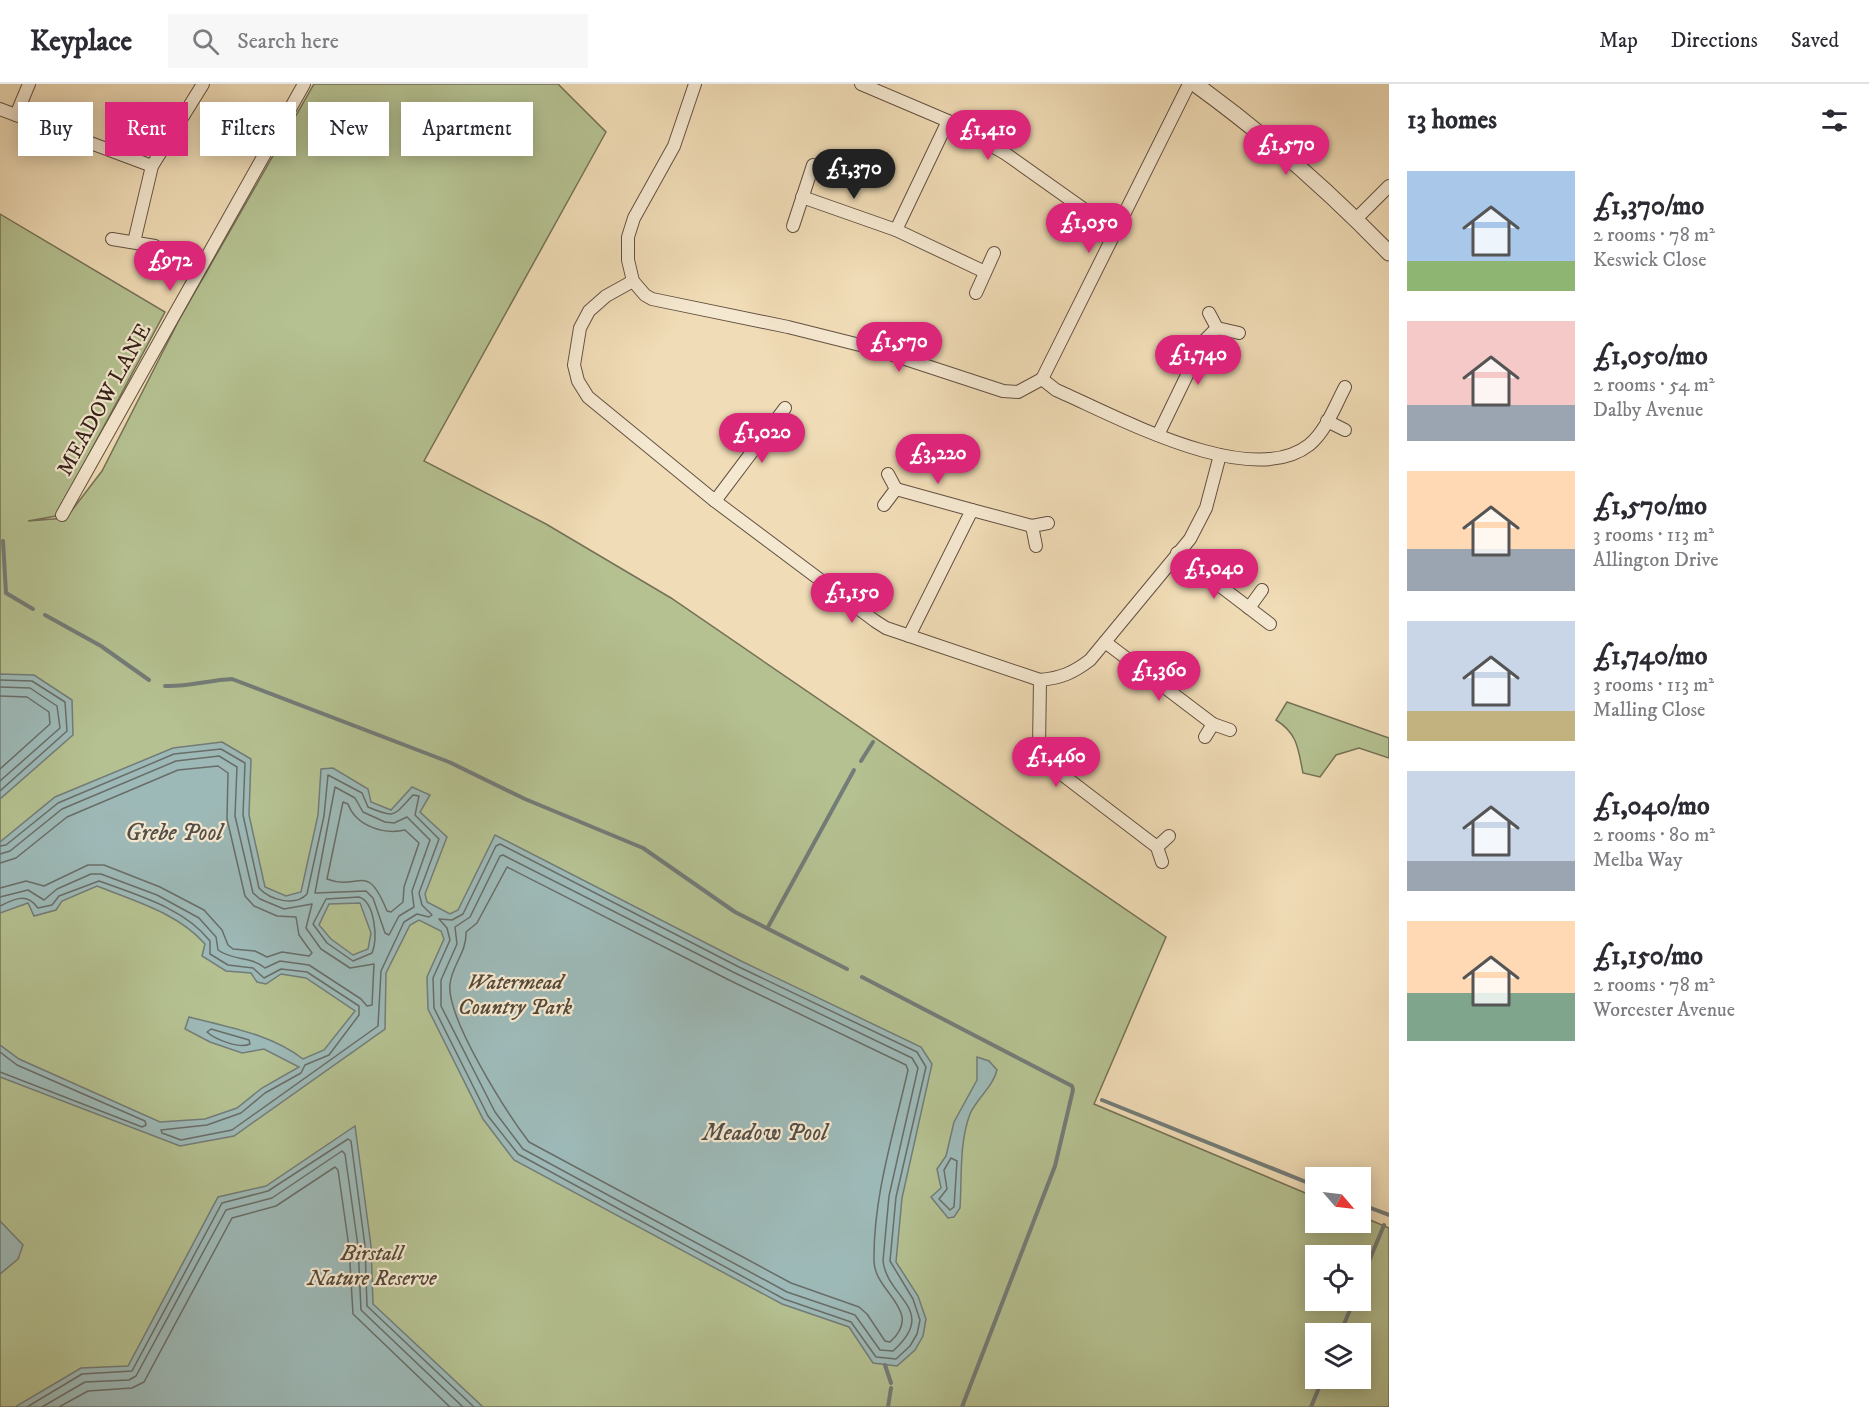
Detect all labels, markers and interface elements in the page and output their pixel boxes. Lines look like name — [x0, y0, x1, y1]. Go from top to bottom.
search box — [168, 14, 588, 68]
text: Keyplace — [30, 24, 132, 59]
icon: search — [189, 25, 222, 58]
text: Search here — [237, 28, 339, 55]
text: Map — [1599, 28, 1638, 54]
text: Directions — [1671, 28, 1758, 54]
text: Saved — [1791, 28, 1839, 54]
chip: Buy — [18, 102, 93, 156]
chip: Rent — [105, 102, 188, 156]
chip: Filters — [200, 102, 296, 156]
chip: New — [308, 102, 389, 156]
chip: Apartment — [401, 102, 533, 156]
text: 13 homes — [1407, 104, 1497, 137]
icon: filters — [1818, 104, 1851, 137]
pin: £1,410 — [939, 110, 1037, 161]
text: £1,410 — [960, 117, 1016, 142]
pin: £1,570 — [1237, 125, 1335, 176]
text: £1,570 — [1257, 132, 1315, 157]
pin: £1,370 — [805, 149, 903, 200]
text: £1,370 — [826, 156, 882, 181]
text: £1,370/mo — [1593, 190, 1704, 223]
icon: home — [1455, 195, 1527, 267]
pin: £1,050 — [1040, 203, 1138, 254]
text: £1,050 — [1060, 210, 1118, 235]
text: 2 rooms · 78 m² — [1593, 223, 1715, 248]
pin: £972 — [134, 241, 206, 292]
text: £972 — [148, 248, 192, 273]
text: Keswick Close — [1593, 248, 1706, 273]
street label: MEADOW LANE — [51, 319, 157, 481]
pin: £1,570 — [850, 322, 948, 373]
text: £1,570 — [870, 329, 928, 354]
pin: £1,740 — [1149, 335, 1247, 386]
text: £1,050/mo — [1593, 340, 1708, 373]
text: £1,740 — [1169, 342, 1227, 367]
icon: home — [1455, 345, 1527, 417]
text: 2 rooms · 54 m² — [1593, 373, 1715, 398]
text: Dalby Avenue — [1593, 398, 1703, 423]
pin: £1,020 — [713, 413, 811, 464]
text: £1,020 — [733, 420, 791, 445]
pin: £3,220 — [889, 434, 987, 485]
text: £3,220 — [909, 441, 967, 466]
text: £1,570/mo — [1593, 490, 1707, 523]
icon: home — [1455, 495, 1527, 567]
text: 3 rooms · 113 m² — [1593, 523, 1714, 548]
text: Allington Drive — [1593, 548, 1719, 573]
pin: £1,040 — [1165, 549, 1263, 600]
text: £1,040 — [1184, 556, 1244, 581]
pin: £1,150 — [803, 573, 901, 624]
text: £1,150 — [825, 580, 879, 605]
text: £1,740/mo — [1593, 640, 1707, 673]
icon: home — [1455, 645, 1527, 717]
pin: £1,360 — [1110, 651, 1208, 702]
text: £1,360 — [1131, 658, 1187, 683]
text: 3 rooms · 113 m² — [1593, 673, 1714, 698]
text: Malling Close — [1593, 698, 1705, 723]
pin: £1,460 — [1007, 737, 1105, 788]
text: £1,460 — [1026, 744, 1086, 769]
text: £1,040/mo — [1593, 790, 1710, 823]
icon: home — [1455, 795, 1527, 867]
water label: Grebe Pool — [125, 818, 226, 848]
text: 2 rooms · 80 m² — [1593, 823, 1715, 848]
text: Melba Way — [1593, 848, 1682, 873]
text: £1,150/mo — [1593, 940, 1703, 973]
icon: home — [1455, 945, 1527, 1017]
park label: Watermead Country Park — [458, 969, 573, 1021]
text: 2 rooms · 78 m² — [1593, 973, 1715, 998]
text: Worcester Avenue — [1593, 998, 1735, 1023]
water label: Meadow Pool — [700, 1118, 830, 1148]
north arrow — [1305, 1167, 1371, 1233]
map controls — [1305, 1167, 1371, 1389]
park label: Birstall Nature Reserve — [305, 1240, 437, 1292]
button: locate — [1305, 1245, 1371, 1311]
button: layers — [1305, 1323, 1371, 1389]

